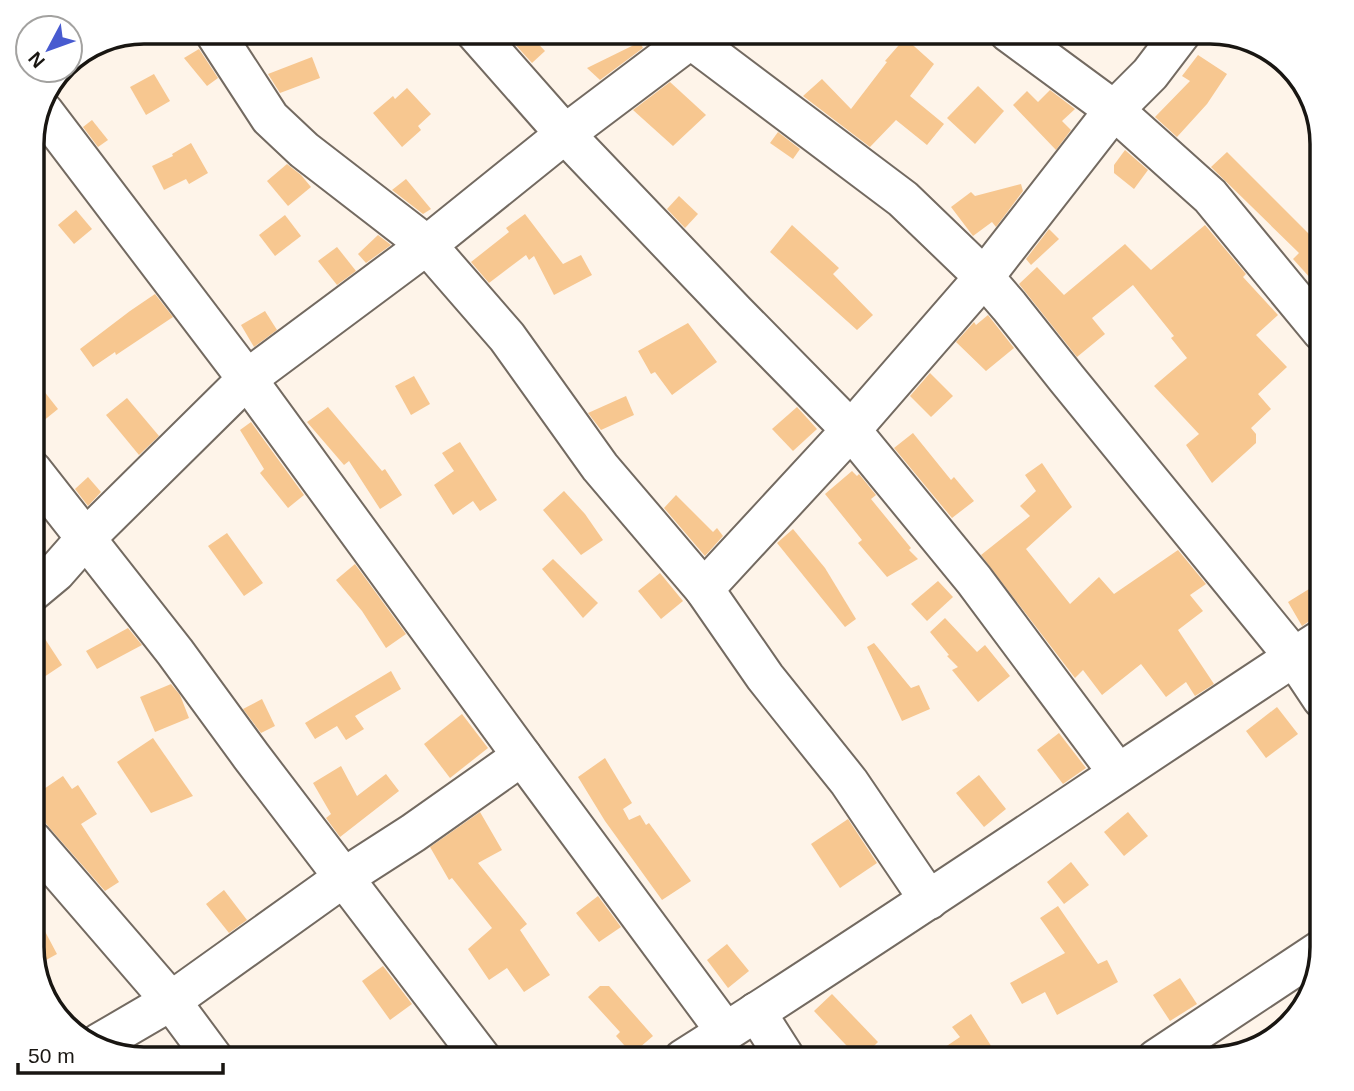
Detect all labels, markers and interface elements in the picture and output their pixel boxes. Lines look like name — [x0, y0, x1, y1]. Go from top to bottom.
north arrow — [14, 14, 84, 84]
text: N — [24, 48, 49, 72]
scale bar — [18, 1032, 222, 1076]
text: 50 m — [28, 1044, 75, 1067]

